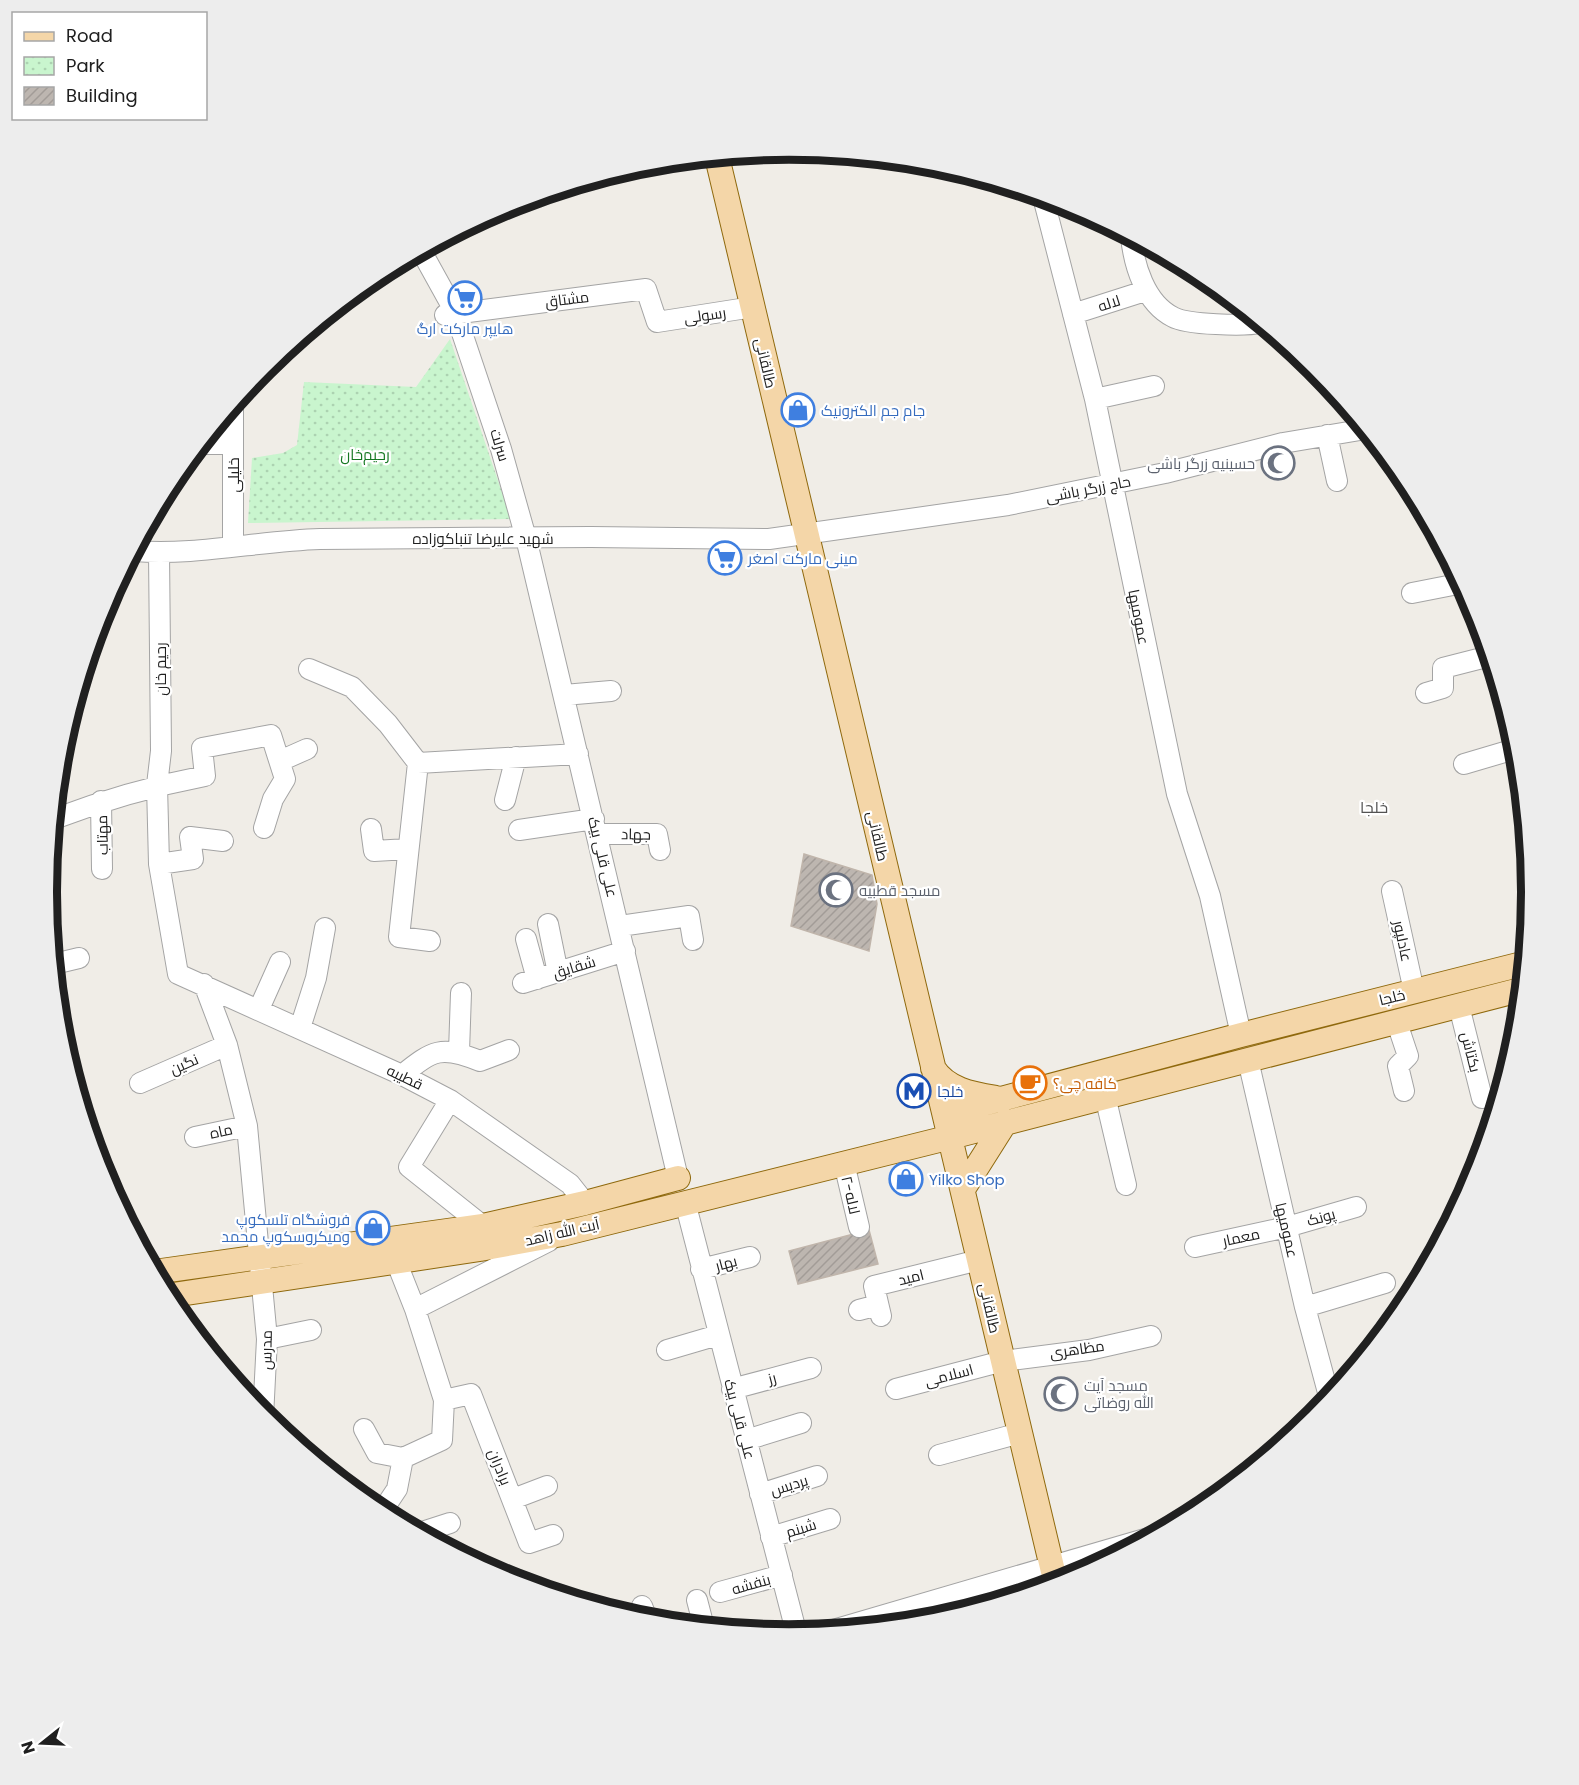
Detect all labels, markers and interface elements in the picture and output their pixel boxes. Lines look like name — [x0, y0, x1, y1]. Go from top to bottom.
legend — [12, 12, 207, 120]
text: Road — [66, 23, 113, 48]
text: Park — [66, 53, 105, 78]
text: Building — [66, 83, 138, 108]
supermarket icon: هایپر مارکت ارگ — [447, 280, 483, 316]
street label: مشتاق — [544, 286, 590, 312]
street label: لاله — [1095, 290, 1123, 316]
street label: رسولی — [683, 302, 727, 328]
place label: هایپر مارکت ارگ — [417, 318, 513, 339]
street label: طالقانی — [750, 336, 782, 390]
shop icon: جام جم الکترونیک — [780, 392, 816, 428]
place label: جام جم الکترونیک — [821, 400, 925, 421]
street label: سرلت — [485, 426, 515, 464]
park label: رحیم‌خان — [340, 444, 390, 465]
mosque icon: حسینیه زرگر باشی — [1260, 445, 1296, 481]
place label: حسینیه زرگر باشی — [1147, 453, 1255, 474]
street label: خلیلی — [223, 457, 244, 493]
street label: حاج زرگر باشی — [1044, 470, 1132, 509]
street label: شهید علیرضا تنباکوزاده — [412, 528, 554, 549]
supermarket icon: مینی مارکت اصغر — [707, 540, 743, 576]
place label: مینی مارکت اصغر — [747, 548, 858, 569]
street label: عمومیها — [1123, 587, 1155, 647]
street label: رحیم خان — [150, 642, 171, 696]
district label: خلجا — [1360, 796, 1388, 819]
street label: طالقانی — [862, 809, 894, 863]
street label: علی قلی بیک — [583, 814, 623, 900]
street label: مهتاب — [91, 815, 113, 855]
street label: جهاد — [621, 823, 651, 845]
mosque icon: مسجد قطبیه — [818, 872, 854, 908]
place label: مسجد قطبیه — [859, 880, 940, 901]
street label: عادلپور — [1388, 917, 1418, 964]
street label: شقایق — [550, 951, 598, 983]
street label: خلجا — [1377, 984, 1407, 1010]
street label: بکتاش — [1456, 1030, 1486, 1074]
street label: نگین — [166, 1048, 202, 1080]
street label: قطیبه — [383, 1059, 427, 1095]
cafe icon: کافه چی؟ — [1012, 1065, 1048, 1101]
metro station icon: خلجا — [896, 1073, 932, 1109]
place label: کافه چی؟ — [1053, 1073, 1117, 1094]
place label: خلجا — [937, 1081, 963, 1102]
street label: ماه — [208, 1118, 234, 1144]
shop icon: Yilko Shop — [888, 1161, 924, 1197]
place label: Yilko Shop — [929, 1169, 1005, 1190]
street label: ۲-لاله — [836, 1174, 866, 1216]
street label: عمومیها — [1270, 1200, 1304, 1260]
street label: پونک — [1304, 1203, 1338, 1231]
place label: فروشگاه تلسکوپ ومیکروسکوپ محمد — [222, 1209, 350, 1247]
shop icon: فروشگاه تلسکوپ ومیکروسکوپ محمد — [355, 1210, 391, 1246]
street label: آیت الله زاهد — [523, 1213, 601, 1251]
street label: معمار — [1219, 1223, 1262, 1251]
street label: بهار — [712, 1250, 739, 1276]
street label: امید — [896, 1264, 926, 1290]
street label: طالقانی — [974, 1281, 1006, 1335]
street label: مدرس — [255, 1330, 277, 1370]
street label: مظاهری — [1048, 1335, 1106, 1363]
street label: اسلامی — [922, 1358, 976, 1392]
street label: رز — [765, 1367, 779, 1389]
place label: مسجد آیت الله روضاتی — [1084, 1375, 1154, 1413]
street label: علی قلی بیک — [719, 1376, 761, 1462]
mosque icon: مسجد آیت الله روضاتی — [1043, 1376, 1079, 1412]
street label: برادران — [483, 1446, 517, 1488]
street label: پردیس — [768, 1469, 810, 1501]
street label: شبنم — [783, 1513, 819, 1543]
street label: بنفشه — [729, 1568, 773, 1600]
north arrow — [12, 1713, 72, 1773]
text: N — [15, 1738, 41, 1757]

